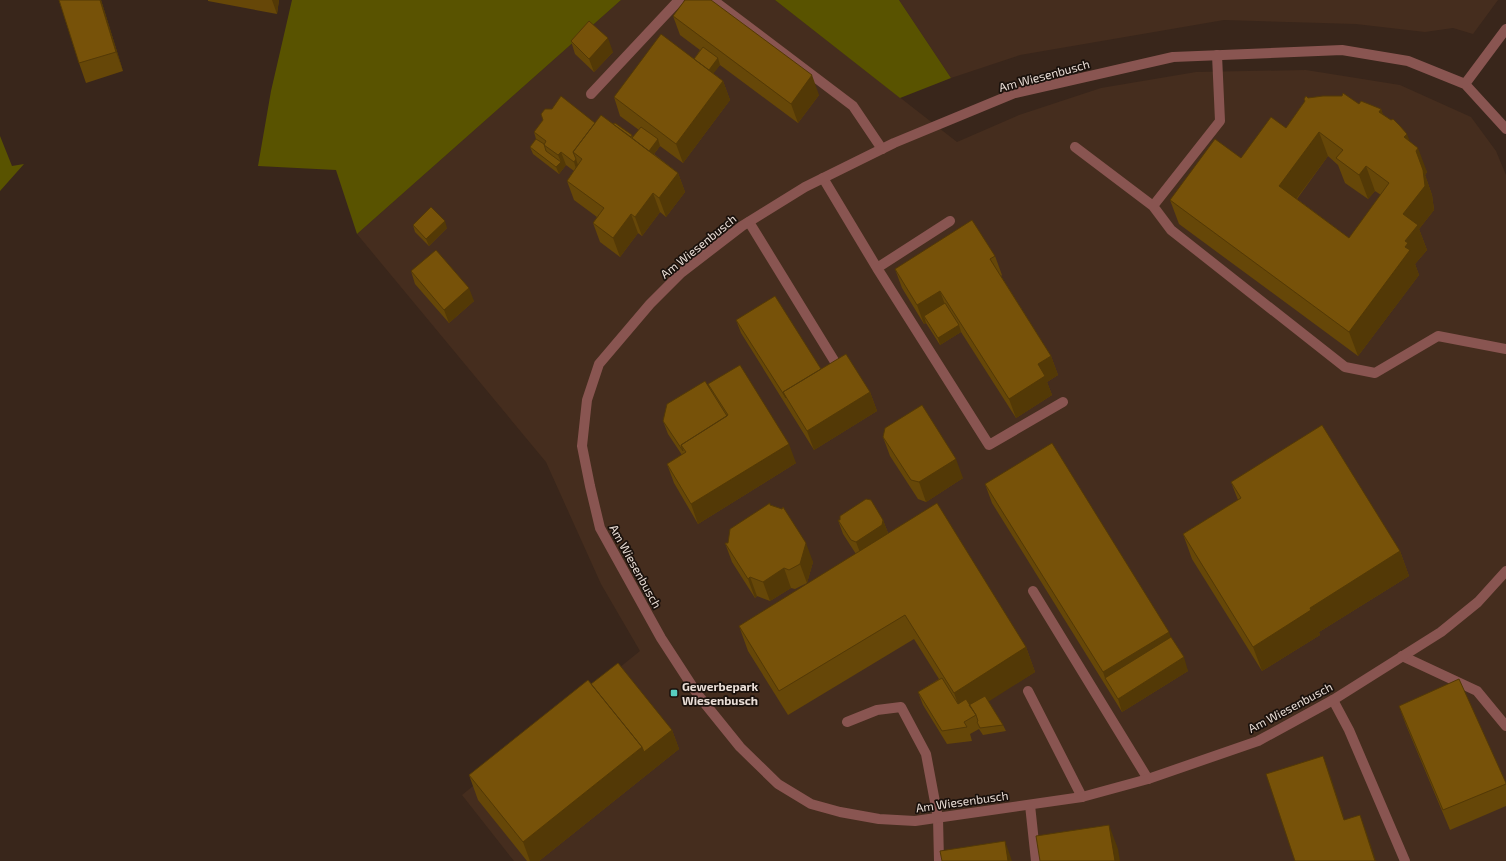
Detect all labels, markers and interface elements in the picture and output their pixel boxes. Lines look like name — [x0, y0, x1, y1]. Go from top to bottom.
street label: Am Wiesenbusch — [997, 56, 1091, 94]
street label: Am Wiesenbusch — [657, 211, 739, 281]
street label: Am Wiesenbusch — [607, 522, 665, 610]
place label: Gewerbepark Wiesenbusch — [682, 679, 759, 707]
street label: Am Wiesenbusch — [1245, 679, 1335, 735]
marker: Gewerbepark Wiesenbusch — [669, 688, 679, 698]
street label: Am Wiesenbusch — [915, 788, 1009, 814]

